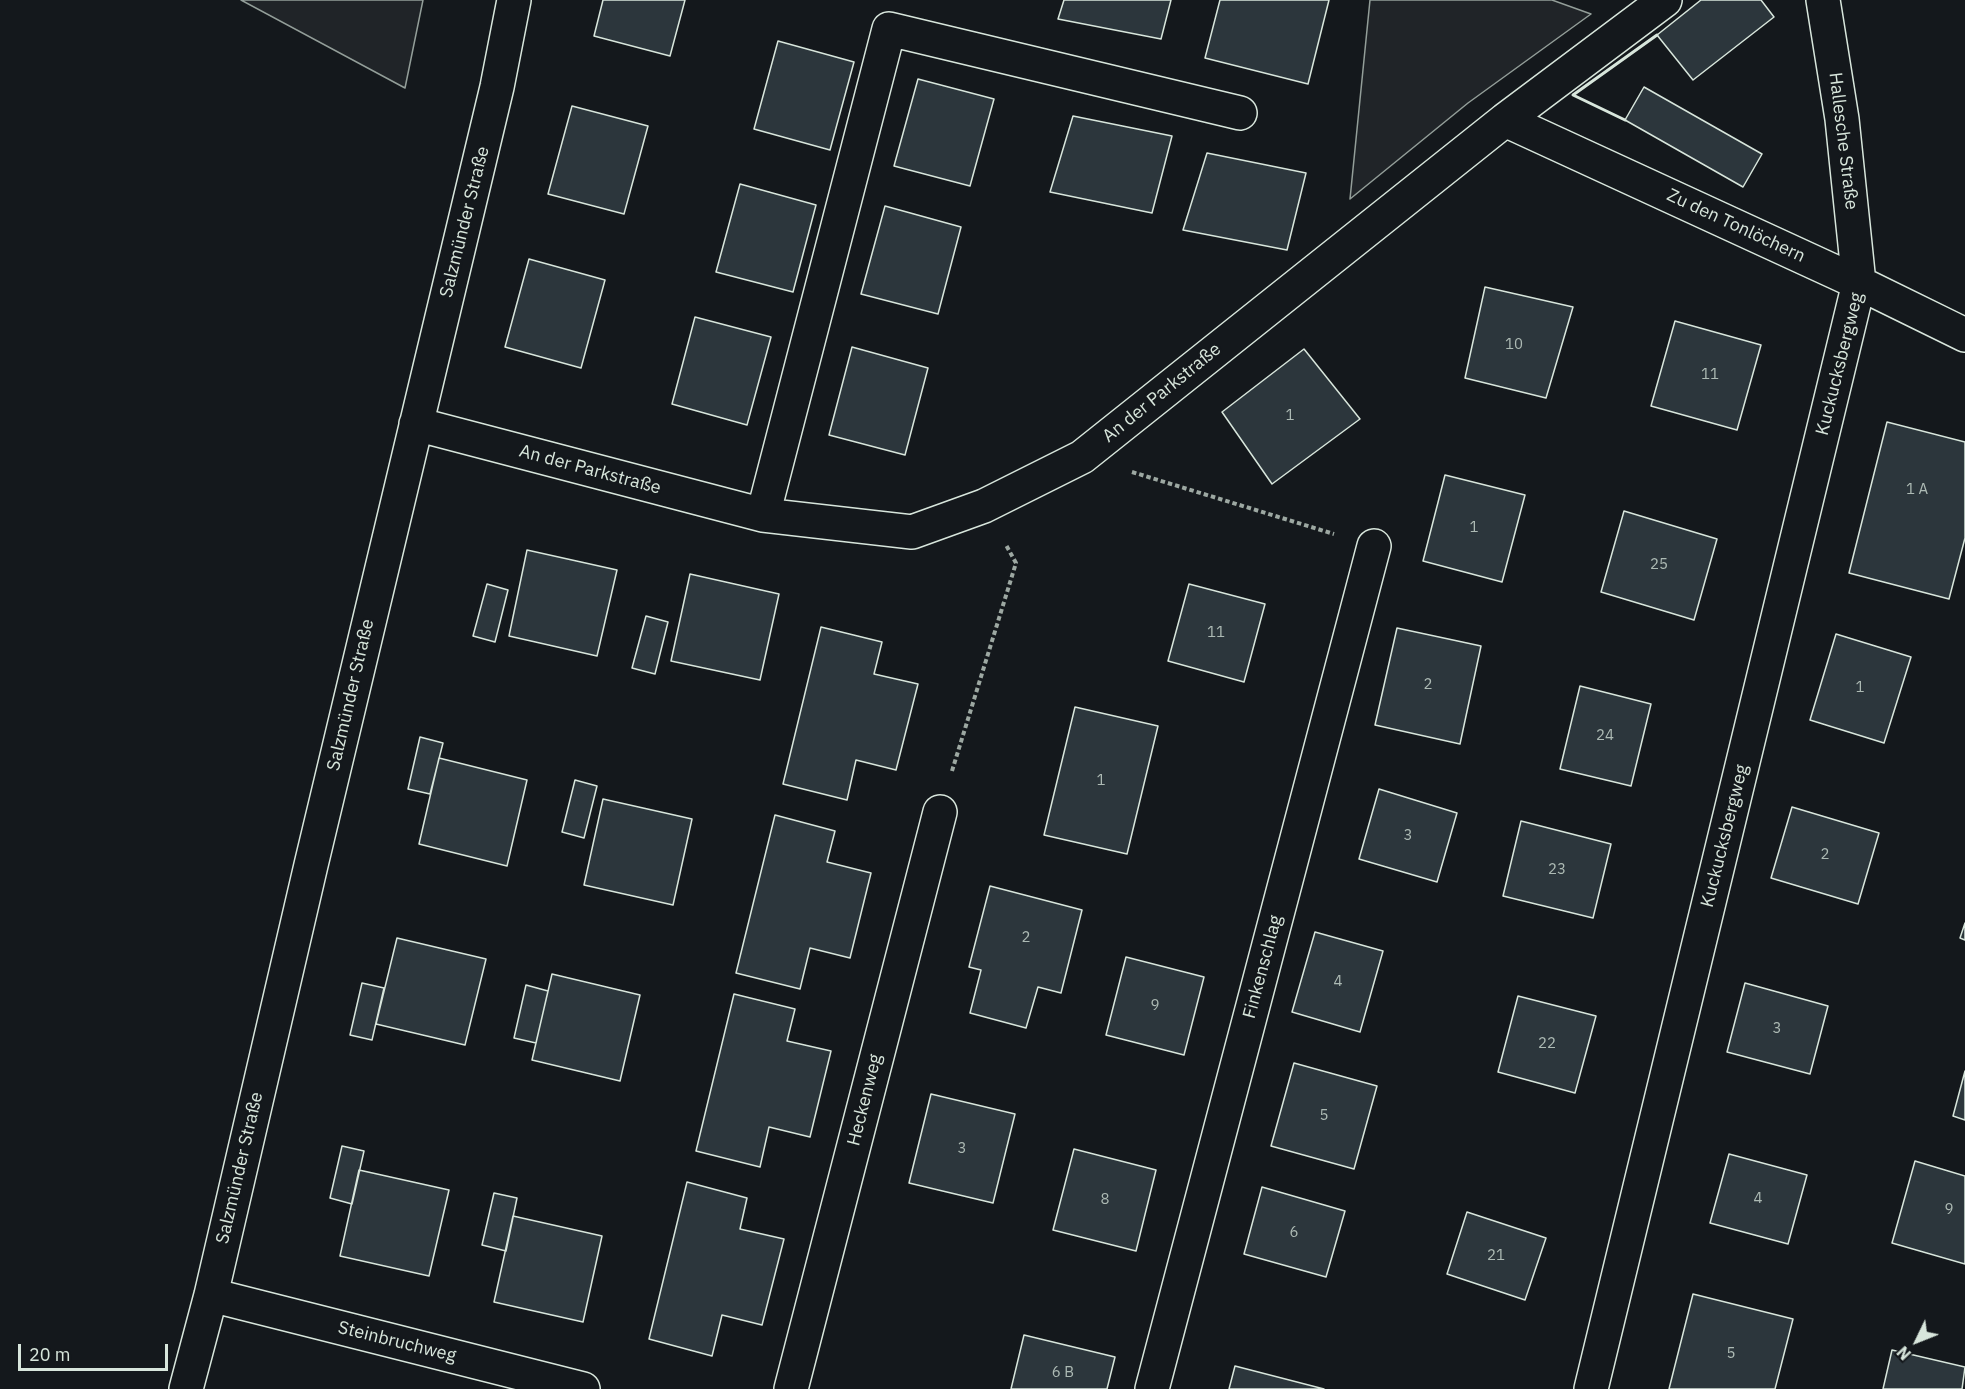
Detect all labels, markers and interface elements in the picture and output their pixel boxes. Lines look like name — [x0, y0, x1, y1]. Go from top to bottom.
street label: Hallesche Straße — [1824, 71, 1862, 211]
street label: Salzmünder Straße — [436, 144, 494, 300]
street label: Zu den Tonlöchern — [1663, 185, 1809, 267]
street label: Kuckucksbergweg — [1812, 290, 1868, 438]
house number: 10 — [1505, 336, 1523, 354]
street label: An der Parkstraße — [1098, 339, 1226, 447]
house number: 11 — [1701, 366, 1719, 384]
house number: 1 — [1286, 407, 1294, 425]
street label: An der Parkstraße — [517, 441, 663, 499]
house number: 1 A — [1906, 481, 1928, 499]
house number: 1 — [1470, 519, 1478, 537]
house number: 25 — [1650, 556, 1668, 574]
street label: Salzmünder Straße — [323, 617, 379, 773]
house number: 11 — [1207, 624, 1225, 642]
house number: 2 — [1424, 676, 1432, 694]
house number: 1 — [1856, 679, 1864, 697]
house number: 24 — [1596, 727, 1614, 745]
street label: Kuckucksbergweg — [1697, 762, 1753, 910]
house number: 1 — [1097, 772, 1105, 790]
house number: 3 — [1404, 827, 1412, 845]
house number: 2 — [1821, 846, 1829, 864]
house number: 23 — [1548, 861, 1566, 879]
street label: Finkenschlag — [1239, 913, 1287, 1021]
house number: 2 — [1022, 929, 1030, 947]
house number: 4 — [1334, 973, 1342, 991]
house number: 9 — [1151, 997, 1159, 1015]
house number: 3 — [1773, 1020, 1781, 1038]
house number: 22 — [1538, 1035, 1556, 1053]
street label: Heckenweg — [843, 1052, 887, 1148]
street label: Salzmünder Straße — [212, 1090, 268, 1246]
house number: 5 — [1320, 1107, 1328, 1125]
house number: 3 — [958, 1140, 966, 1158]
house number: 4 — [1754, 1190, 1762, 1208]
house number: 8 — [1101, 1191, 1109, 1209]
house number: 9 — [1945, 1201, 1953, 1219]
house number: 6 — [1290, 1224, 1298, 1242]
house number: 21 — [1487, 1247, 1505, 1265]
north arrow — [1887, 1311, 1947, 1371]
street label: Steinbruchweg — [336, 1317, 458, 1367]
scale bar — [21, 1332, 171, 1370]
text: N — [1893, 1342, 1915, 1364]
text: 20 m — [29, 1343, 71, 1366]
house number: 5 — [1727, 1345, 1735, 1363]
house number: 6 B — [1052, 1364, 1074, 1382]

